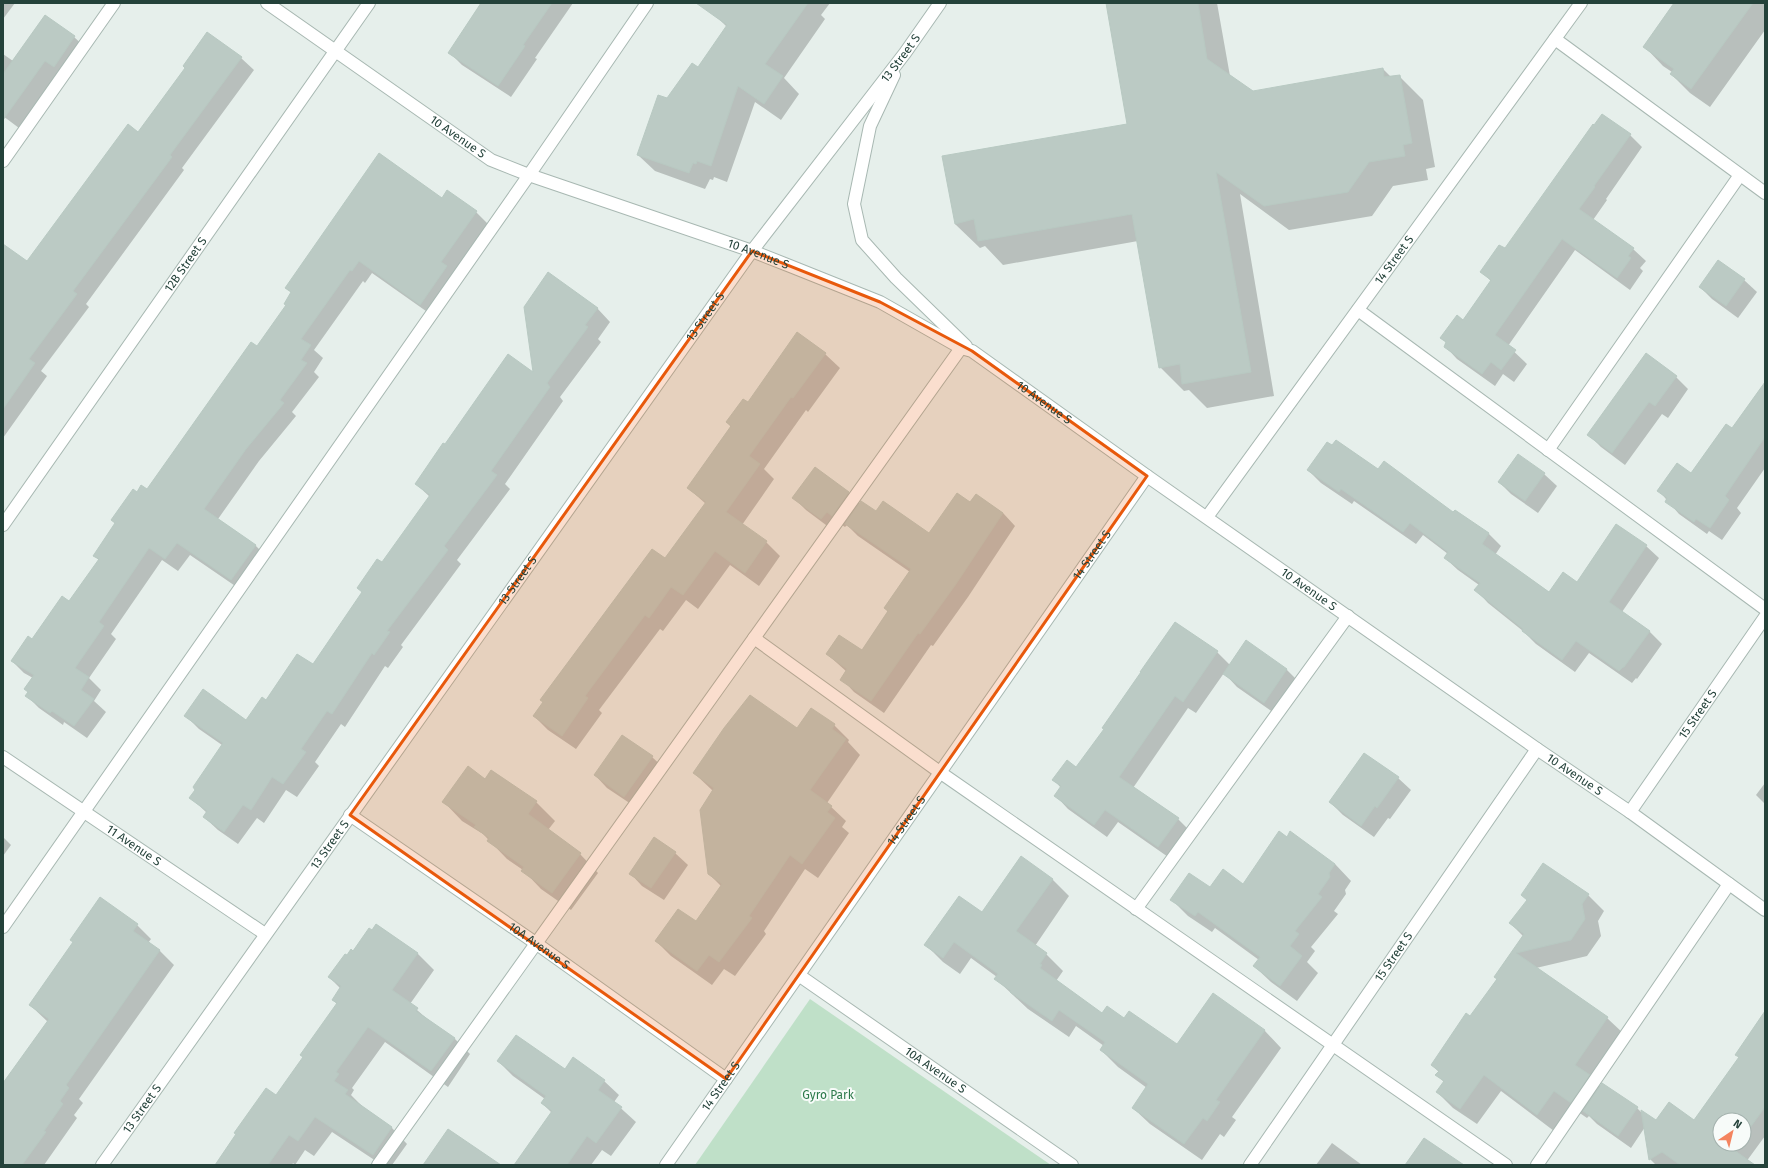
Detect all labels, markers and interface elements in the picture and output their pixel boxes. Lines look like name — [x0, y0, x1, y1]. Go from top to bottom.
street label: 13 Street S — [878, 31, 923, 85]
street label: 10 Avenue S — [427, 112, 489, 161]
street label: 14 Street S — [1372, 232, 1417, 287]
street label: 12B Street S — [161, 234, 210, 295]
street label: 10 Avenue S — [726, 236, 792, 272]
street label: 13 Street S — [683, 289, 728, 344]
street label: 10 Avenue S — [1014, 378, 1075, 427]
street label: 14 Street S — [1070, 527, 1114, 582]
street label: 13 Street S — [495, 553, 540, 608]
street label: 10 Avenue S — [1278, 565, 1340, 614]
street label: 15 Street S — [1676, 686, 1720, 741]
street label: 10 Avenue S — [1544, 751, 1606, 799]
street label: 14 Street S — [884, 793, 929, 848]
street label: 13 Street S — [308, 817, 352, 872]
street label: 11 Avenue S — [104, 822, 164, 869]
street label: 10A Avenue S — [506, 920, 573, 972]
street label: 15 Street S — [1372, 929, 1416, 984]
street label: 10A Avenue S — [902, 1044, 969, 1097]
street label: 14 Street S — [699, 1058, 743, 1114]
street label: 13 Street S — [120, 1081, 164, 1136]
park label: Gyro Park — [802, 1088, 855, 1102]
north arrow — [1712, 1112, 1752, 1152]
text: N — [1731, 1117, 1744, 1132]

